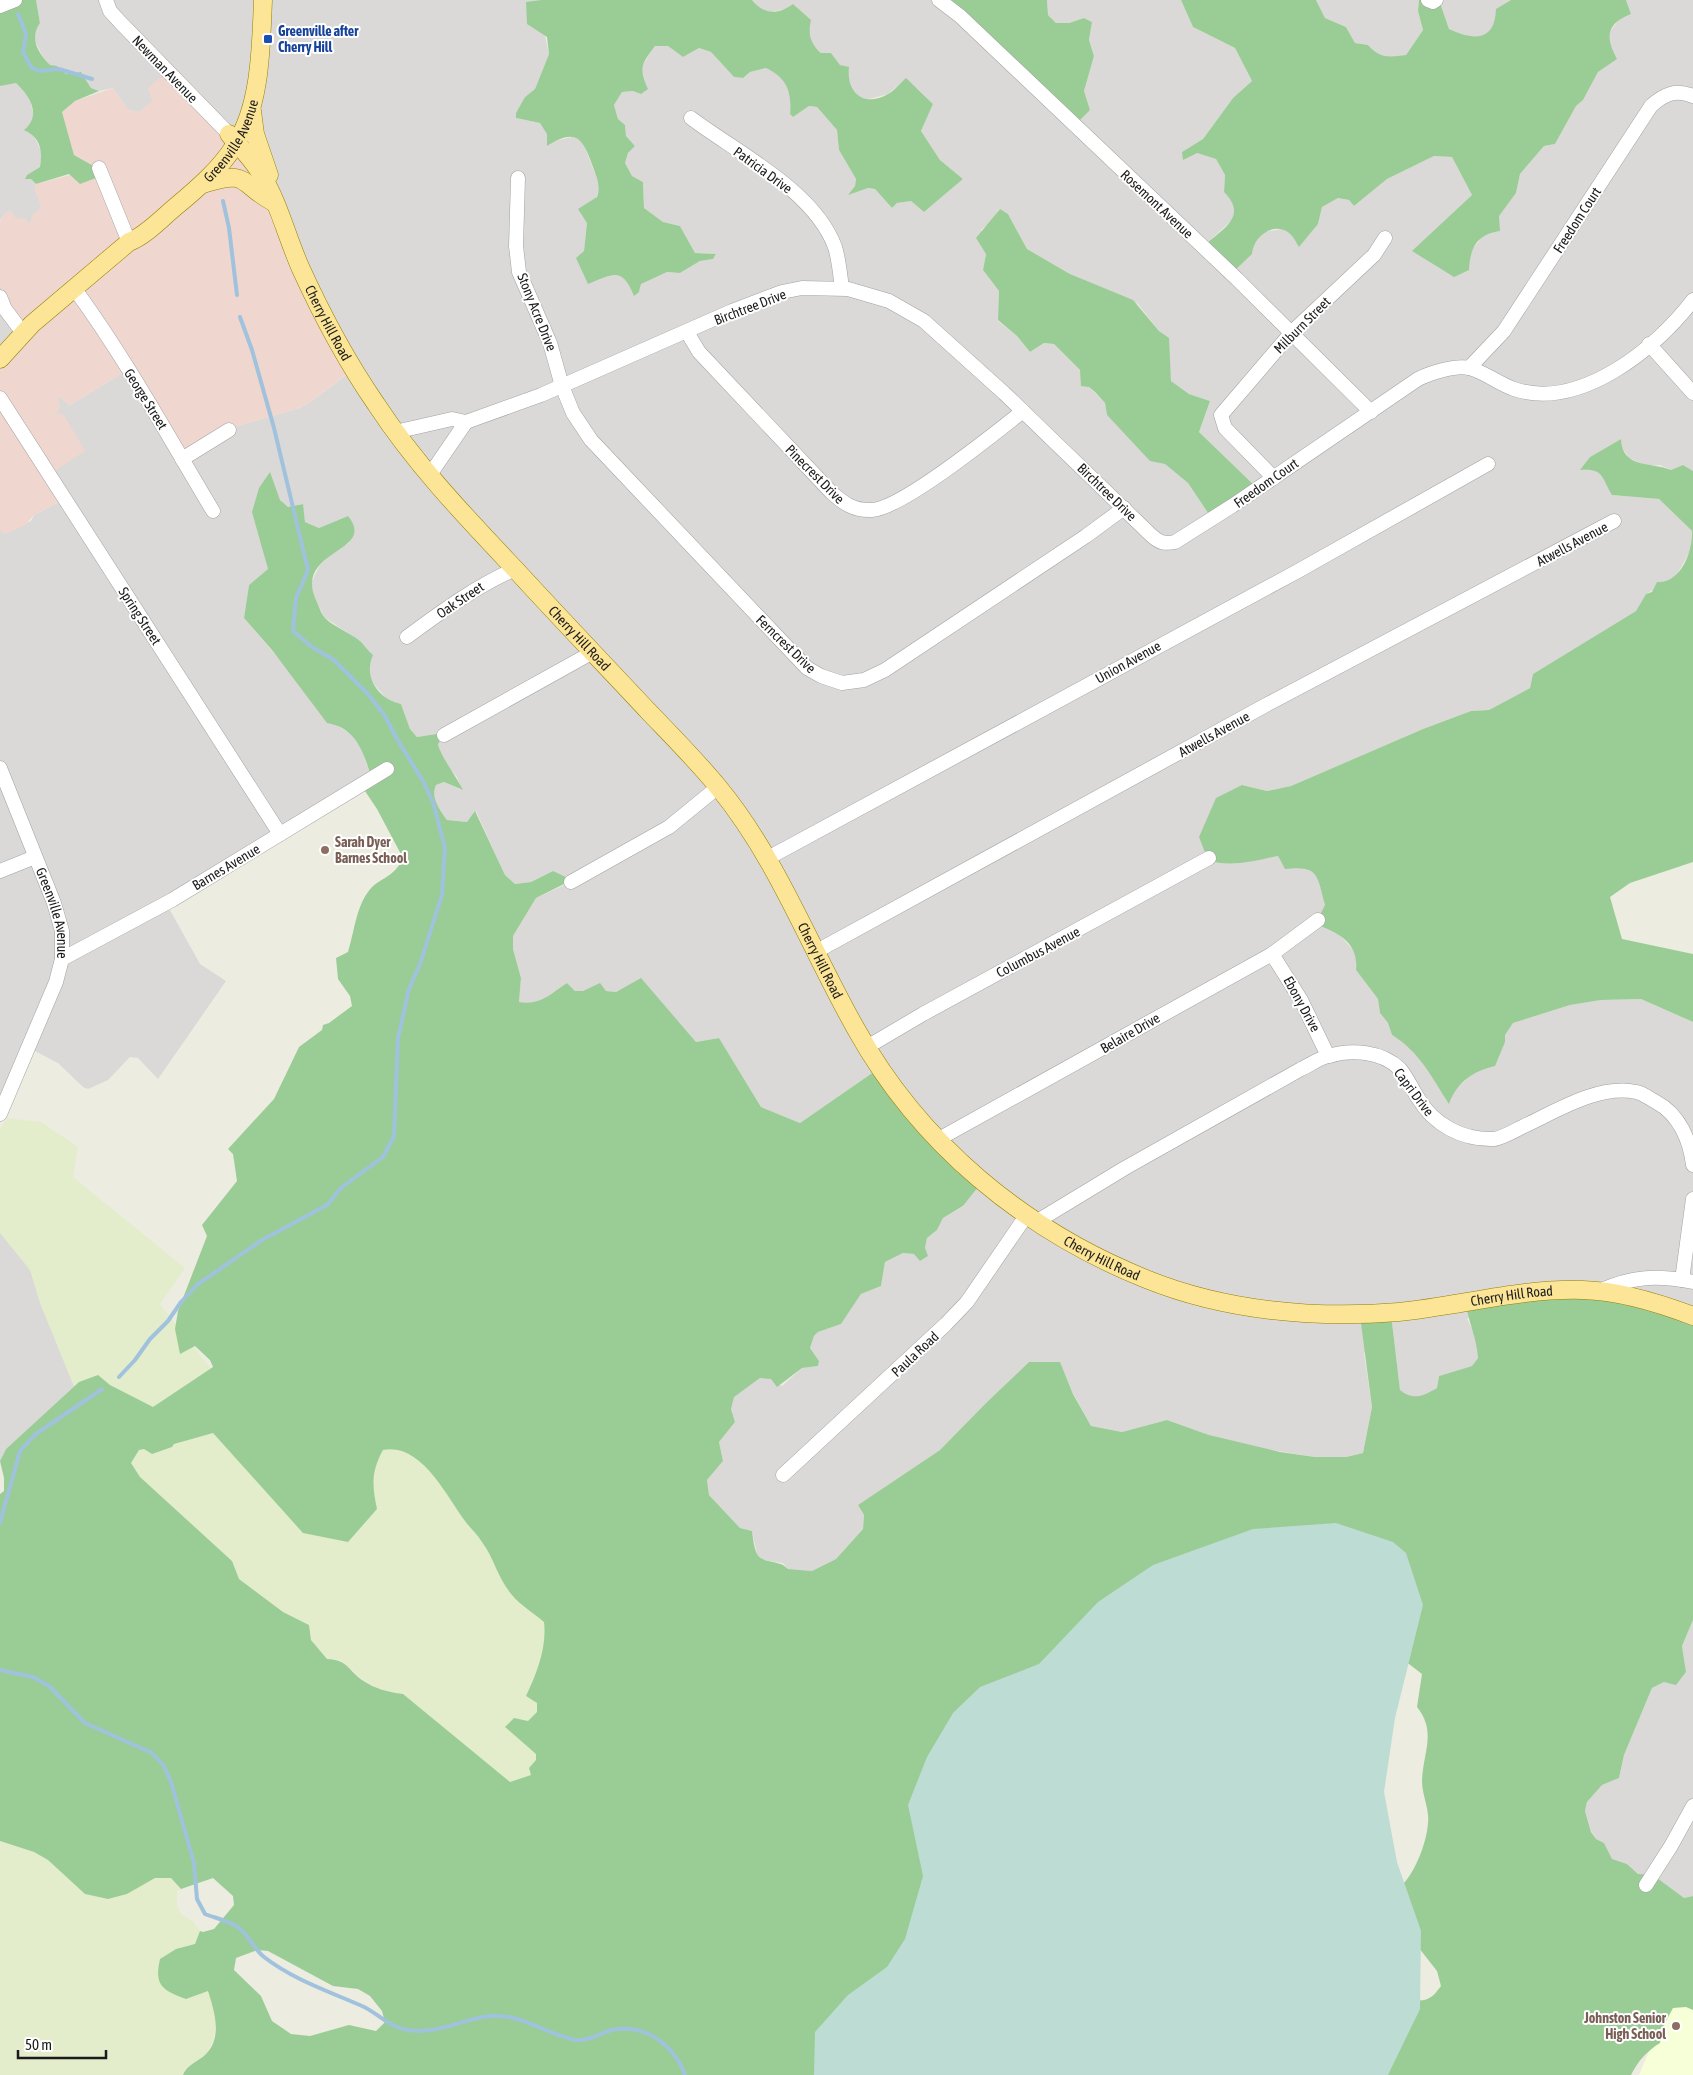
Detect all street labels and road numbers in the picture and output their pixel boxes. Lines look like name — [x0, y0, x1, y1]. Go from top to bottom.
street label: Newman Avenue — [129, 32, 201, 106]
street label: Greenville Avenue — [200, 98, 261, 185]
street label: Patricia Drive — [731, 143, 795, 197]
street label: Rosemont Avenue — [1118, 166, 1196, 242]
street label: Freedom Court — [1550, 184, 1604, 256]
street label: Stony Acre Drive — [514, 271, 560, 353]
street label: Cherry Hill Road — [302, 283, 355, 364]
street label: Birchtree Drive — [712, 286, 788, 328]
street label: Milburn Street — [1270, 293, 1334, 357]
street label: George Street — [121, 366, 171, 432]
street label: Pinecrest Drive — [782, 441, 848, 507]
street label: Freedom Court — [1231, 455, 1301, 511]
street label: Birchtree Drive — [1074, 460, 1140, 524]
street label: Atwells Avenue — [1534, 519, 1610, 569]
street label: Oak Street — [433, 578, 487, 622]
street label: Spring Street — [116, 584, 164, 648]
street label: Cherry Hill Road — [545, 603, 614, 674]
street label: Ferncrest Drive — [753, 612, 819, 676]
street label: Union Avenue — [1092, 637, 1164, 687]
street label: Atwells Avenue — [1176, 708, 1252, 760]
street label: Barnes Avenue — [189, 841, 263, 893]
street label: Greenville Avenue — [33, 865, 70, 959]
street label: Cherry Hill Road — [795, 920, 846, 1001]
street label: Columbus Avenue — [993, 923, 1083, 981]
street label: Ebony Drive — [1280, 974, 1324, 1034]
street label: Belaire Drive — [1097, 1010, 1163, 1056]
street label: Capri Drive — [1391, 1065, 1437, 1119]
street label: Cherry Hill Road — [1061, 1233, 1142, 1284]
street label: Cherry Hill Road — [1469, 1282, 1553, 1309]
street label: Paula Road — [888, 1328, 942, 1380]

